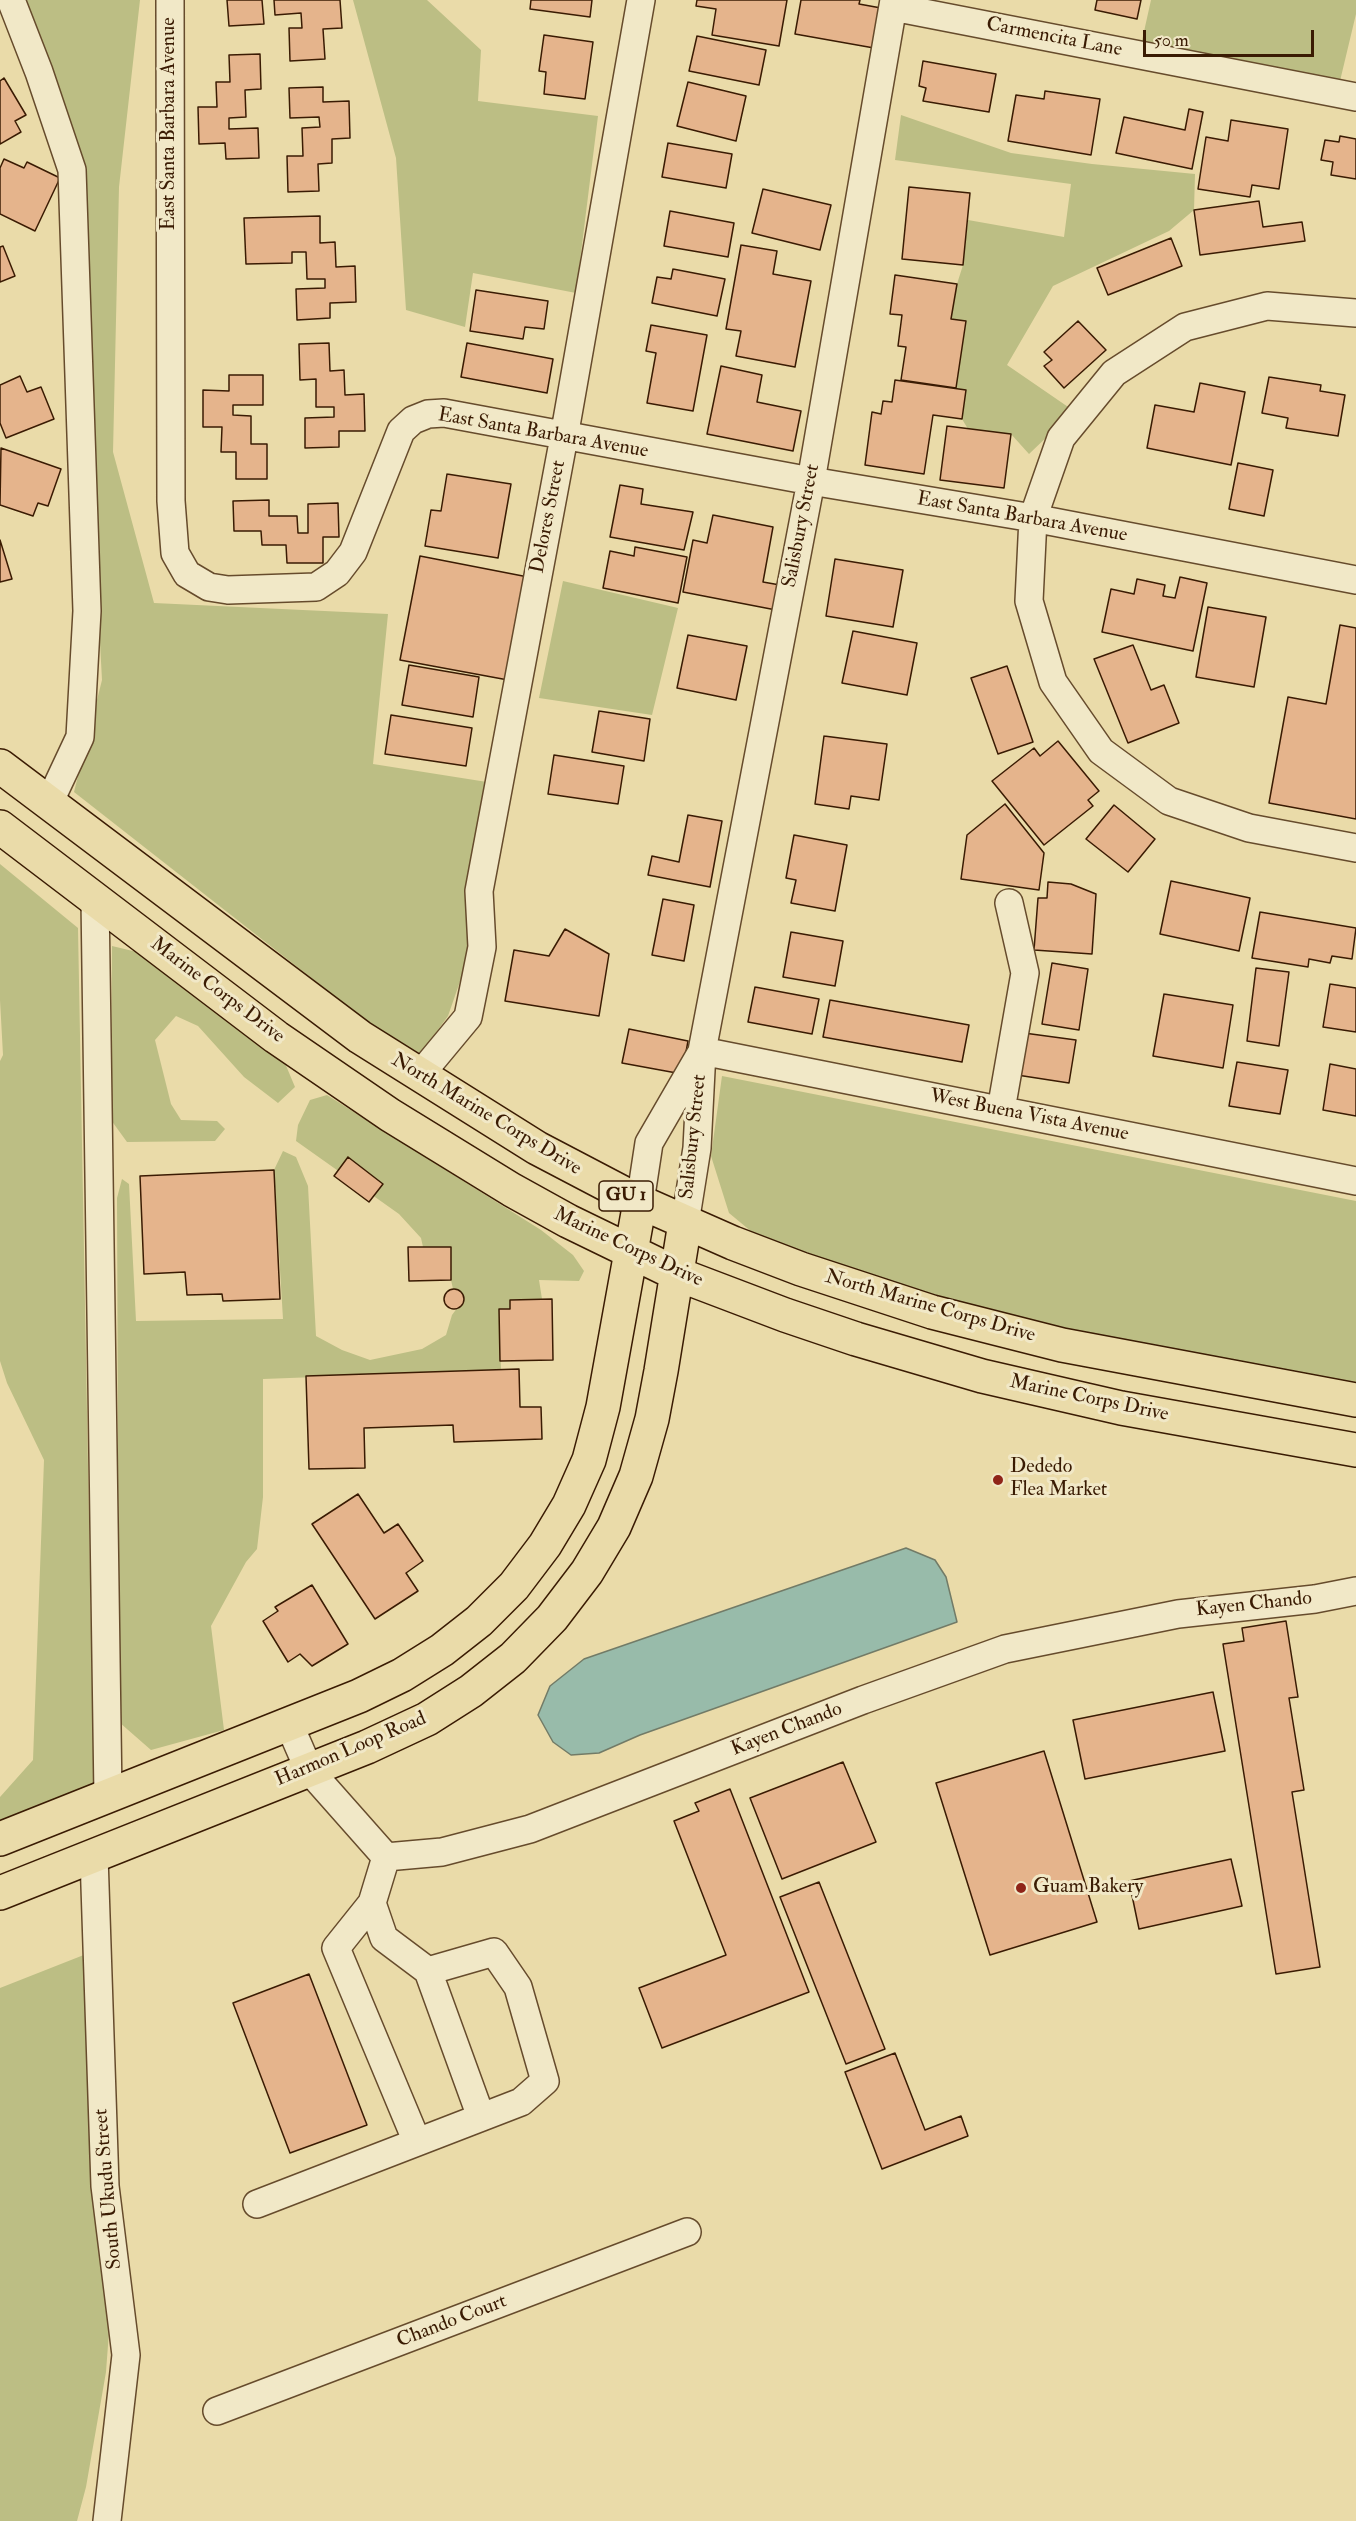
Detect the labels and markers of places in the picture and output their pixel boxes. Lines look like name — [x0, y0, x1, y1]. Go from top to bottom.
place label: Dededo Flea Market — [1010, 1456, 1107, 1503]
marker: Dededo Flea Market — [991, 1473, 1005, 1487]
place label: Guam Bakery — [1033, 1876, 1143, 1900]
marker: Guam Bakery — [1014, 1881, 1028, 1895]

